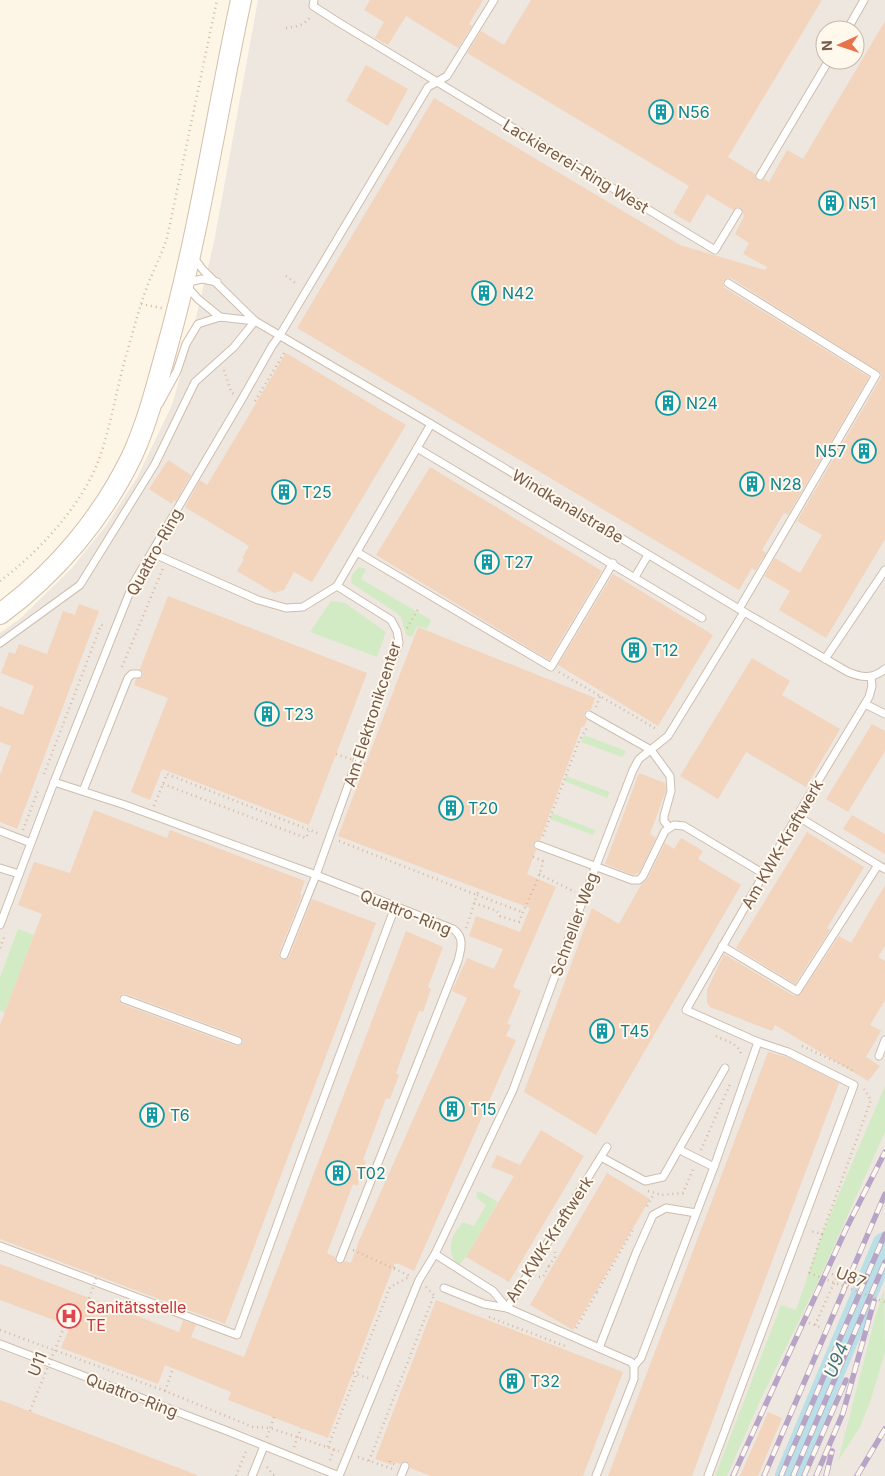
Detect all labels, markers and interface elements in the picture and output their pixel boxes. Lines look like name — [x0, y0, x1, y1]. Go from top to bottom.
north arrow — [815, 20, 865, 70]
text: N — [818, 40, 835, 51]
building icon: N56 — [648, 99, 674, 125]
place label: N56 — [678, 102, 710, 122]
street label: Lackiererei-Ring West — [500, 115, 652, 217]
building icon: N51 — [818, 190, 844, 216]
place label: N51 — [848, 193, 876, 213]
building icon: N42 — [471, 280, 497, 306]
place label: N42 — [502, 283, 534, 303]
building icon: N24 — [655, 390, 681, 416]
place label: N24 — [686, 393, 718, 413]
building icon: N57 — [851, 438, 877, 464]
place label: N57 — [815, 441, 846, 461]
street label: Windkanalstraße — [508, 465, 628, 547]
building icon: N28 — [739, 471, 765, 497]
place label: N28 — [770, 474, 802, 494]
building icon: T25 — [271, 479, 297, 505]
place label: T25 — [302, 482, 332, 502]
street label: Quattro-Ring — [122, 505, 186, 599]
building icon: T27 — [474, 549, 500, 575]
place label: T27 — [504, 552, 533, 572]
building icon: T12 — [621, 637, 647, 663]
street label: Am Elektronikcenter — [339, 639, 405, 789]
place label: T12 — [652, 640, 679, 660]
building icon: T23 — [254, 701, 280, 727]
place label: T23 — [284, 704, 314, 724]
street label: Am KWK-Kraftwerk — [737, 775, 827, 912]
building icon: T20 — [438, 795, 464, 821]
place label: T20 — [468, 798, 498, 818]
street label: Schneller Weg — [546, 869, 602, 979]
street label: Quattro-Ring — [357, 885, 455, 939]
building icon: T45 — [589, 1018, 615, 1044]
place label: T45 — [620, 1021, 649, 1041]
building icon: T15 — [439, 1096, 465, 1122]
place label: T15 — [470, 1099, 497, 1119]
building icon: T6 — [139, 1102, 165, 1128]
place label: T6 — [170, 1105, 190, 1125]
building icon: T02 — [325, 1160, 351, 1186]
place label: T02 — [356, 1163, 386, 1183]
street label: Am KWK-Kraftwerk — [501, 1172, 597, 1306]
street label: U87 — [833, 1262, 869, 1292]
place label: Sanitätsstelle TE — [86, 1297, 186, 1335]
hospital icon: Sanitätsstelle TE — [56, 1303, 82, 1329]
water label: U94 — [819, 1339, 853, 1381]
street label: U11 — [23, 1349, 51, 1379]
street label: Quattro-Ring — [83, 1368, 181, 1422]
building icon: T32 — [499, 1368, 525, 1394]
place label: T32 — [530, 1371, 560, 1391]

